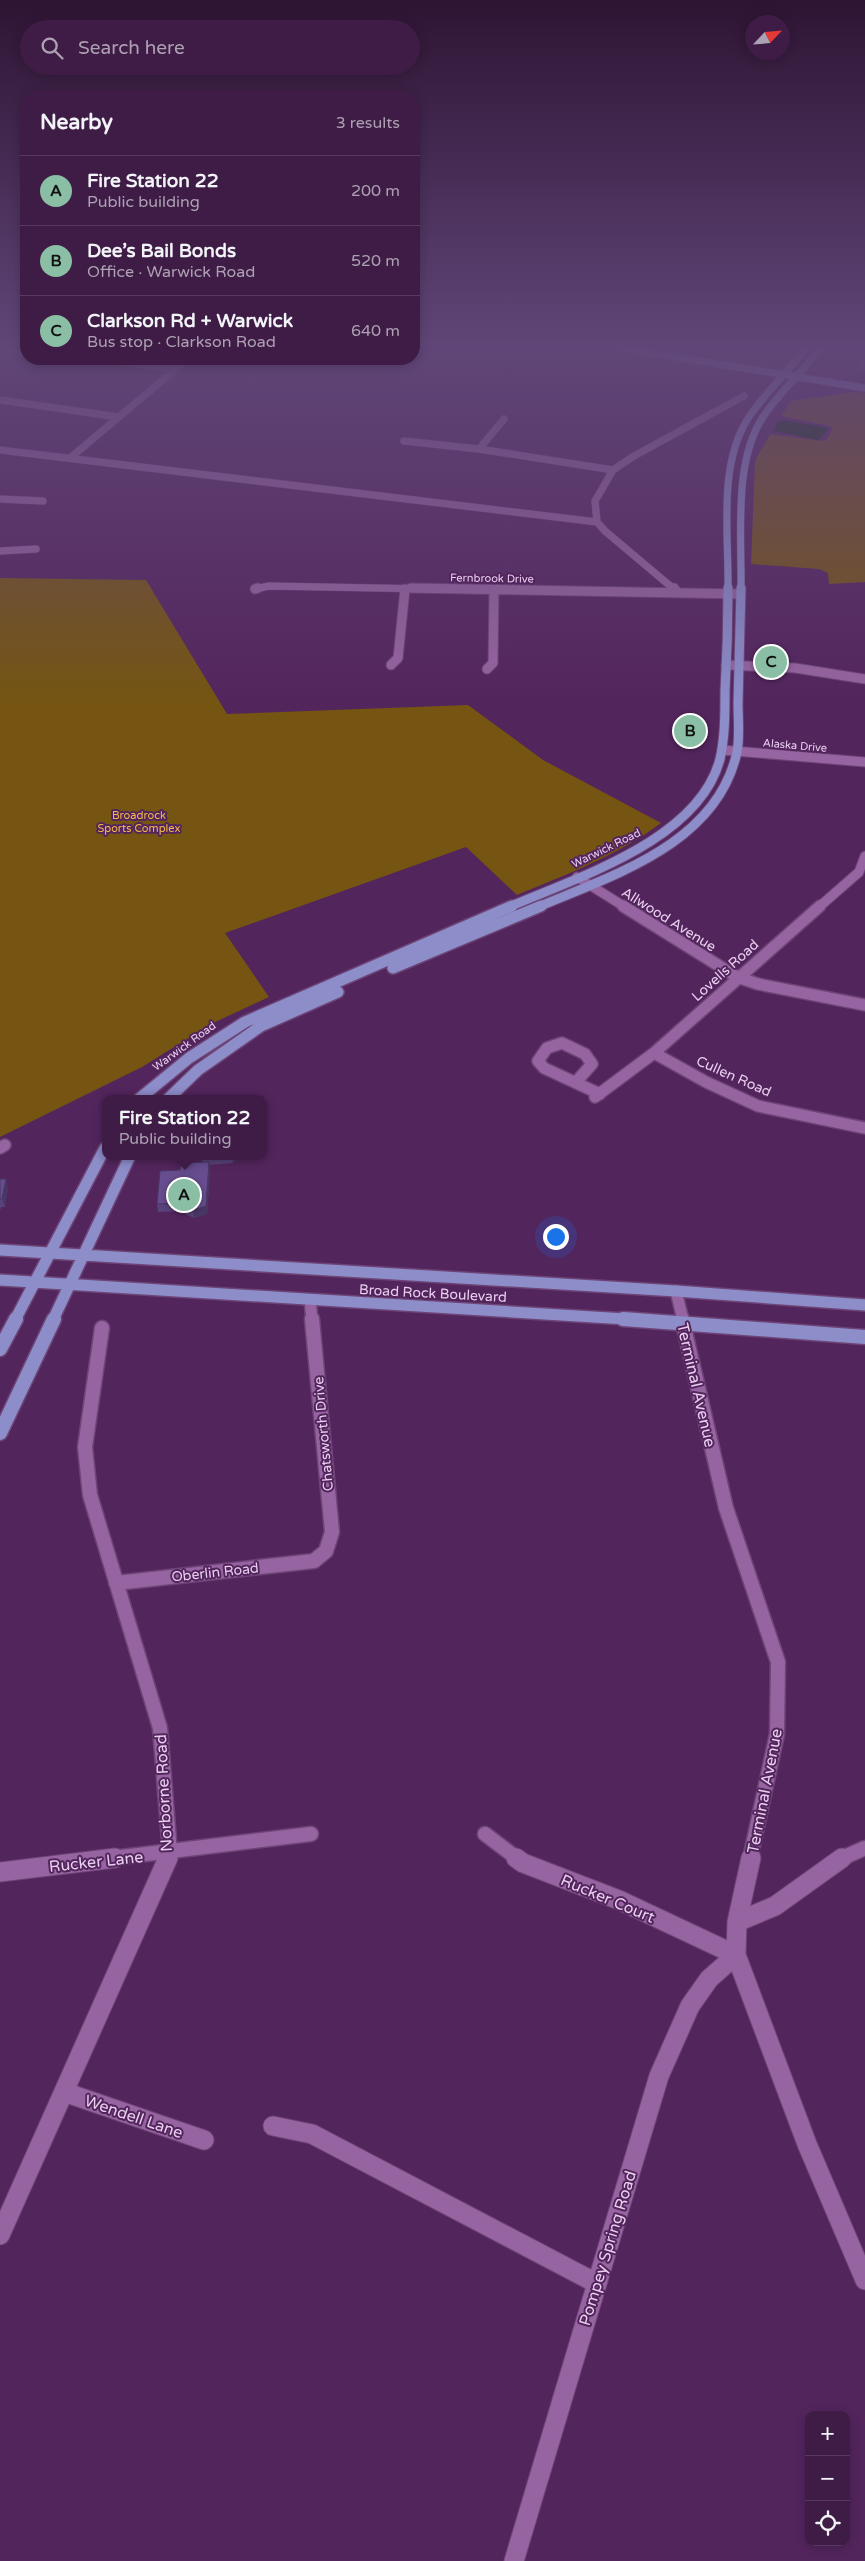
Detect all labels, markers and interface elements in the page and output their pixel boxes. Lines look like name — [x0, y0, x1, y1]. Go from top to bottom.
north arrow — [745, 15, 790, 60]
search box — [20, 20, 420, 75]
icon: search — [38, 34, 66, 62]
text: Search here — [78, 37, 185, 59]
text: Nearby — [40, 110, 113, 135]
text: 3 results — [336, 113, 400, 133]
text: Fire Station 22 — [87, 170, 219, 192]
text: A — [50, 181, 62, 201]
text: 200 m — [351, 181, 400, 201]
text: Public building — [87, 192, 200, 212]
text: Dee’s Bail Bonds — [87, 240, 236, 262]
text: B — [50, 251, 62, 271]
text: 520 m — [351, 251, 400, 271]
text: Office · Warwick Road — [87, 262, 255, 282]
text: Clarkson Rd + Warwick — [87, 310, 293, 332]
text: C — [50, 321, 62, 341]
text: 640 m — [351, 321, 400, 341]
text: Bus stop · Clarkson Road — [87, 332, 276, 352]
street label: Fernbrook Drive — [450, 571, 534, 586]
pin: C — [755, 643, 787, 681]
pin: B — [674, 712, 706, 750]
street label: Alaska Drive — [762, 736, 828, 755]
park label: Broadrock Sports Complex — [98, 809, 181, 835]
street label: Warwick Road — [570, 826, 643, 871]
street label: Allwood Avenue — [618, 884, 719, 955]
street label: Lovells Road — [688, 936, 762, 1005]
street label: Warwick Road — [150, 1019, 218, 1074]
street label: Cullen Road — [694, 1052, 774, 1101]
popup — [102, 1095, 267, 1160]
text: Fire Station 22 — [119, 1107, 250, 1129]
text: Public building — [119, 1129, 232, 1149]
pin: A — [168, 1176, 200, 1214]
your location — [543, 1224, 569, 1250]
street label: Broad Rock Boulevard — [359, 1281, 507, 1306]
street label: Terminal Avenue — [672, 1321, 720, 1449]
street label: Chatsworth Drive — [310, 1376, 337, 1492]
street label: Oberlin Road — [171, 1559, 260, 1586]
street label: Terminal Avenue — [743, 1727, 787, 1855]
street label: Norborne Road — [151, 1734, 177, 1852]
street label: Rucker Lane — [48, 1847, 144, 1877]
street label: Rucker Court — [558, 1870, 658, 1928]
street label: Wendell Lane — [82, 2091, 185, 2143]
street label: Pompey Spring Road — [575, 2168, 641, 2328]
map controls — [805, 2411, 850, 2546]
button: + — [805, 2411, 850, 2456]
button: − — [805, 2456, 850, 2501]
button: locate — [805, 2501, 850, 2546]

